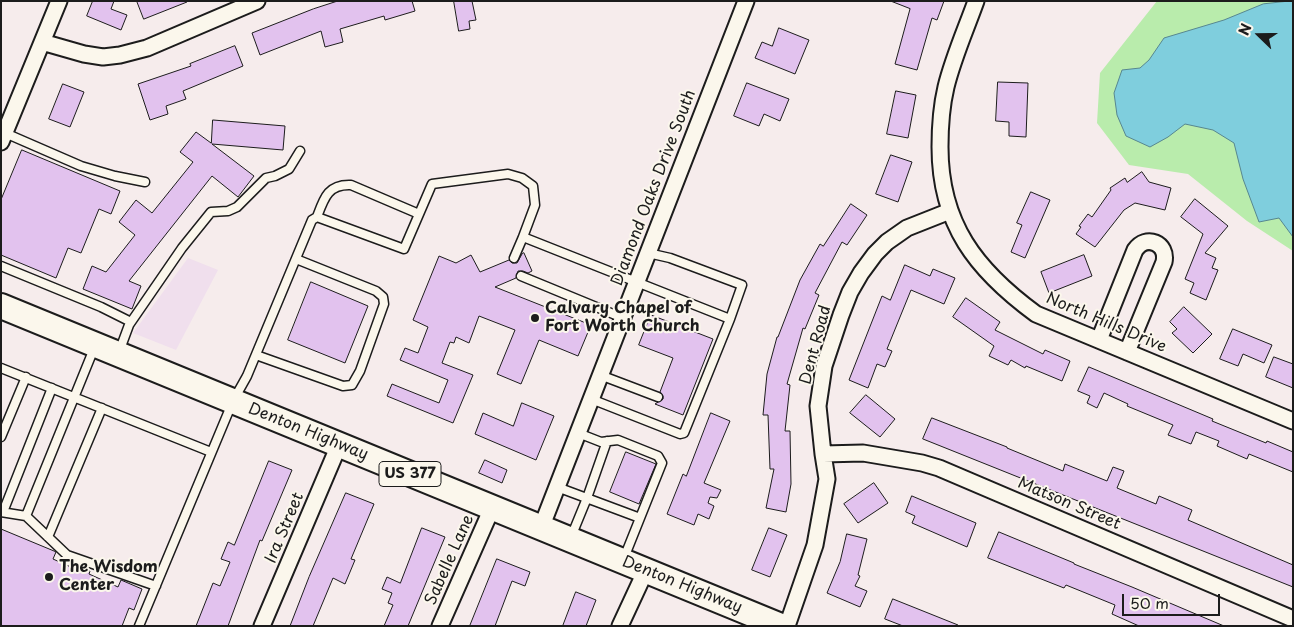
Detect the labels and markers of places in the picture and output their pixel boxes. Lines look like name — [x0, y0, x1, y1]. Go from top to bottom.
place label: Calvary Chapel of Fort Worth Church — [545, 299, 700, 337]
marker: Calvary Chapel of Fort Worth Church — [529, 312, 541, 324]
place label: The Wisdom Center — [59, 558, 158, 596]
marker: The Wisdom Center — [43, 571, 55, 583]

